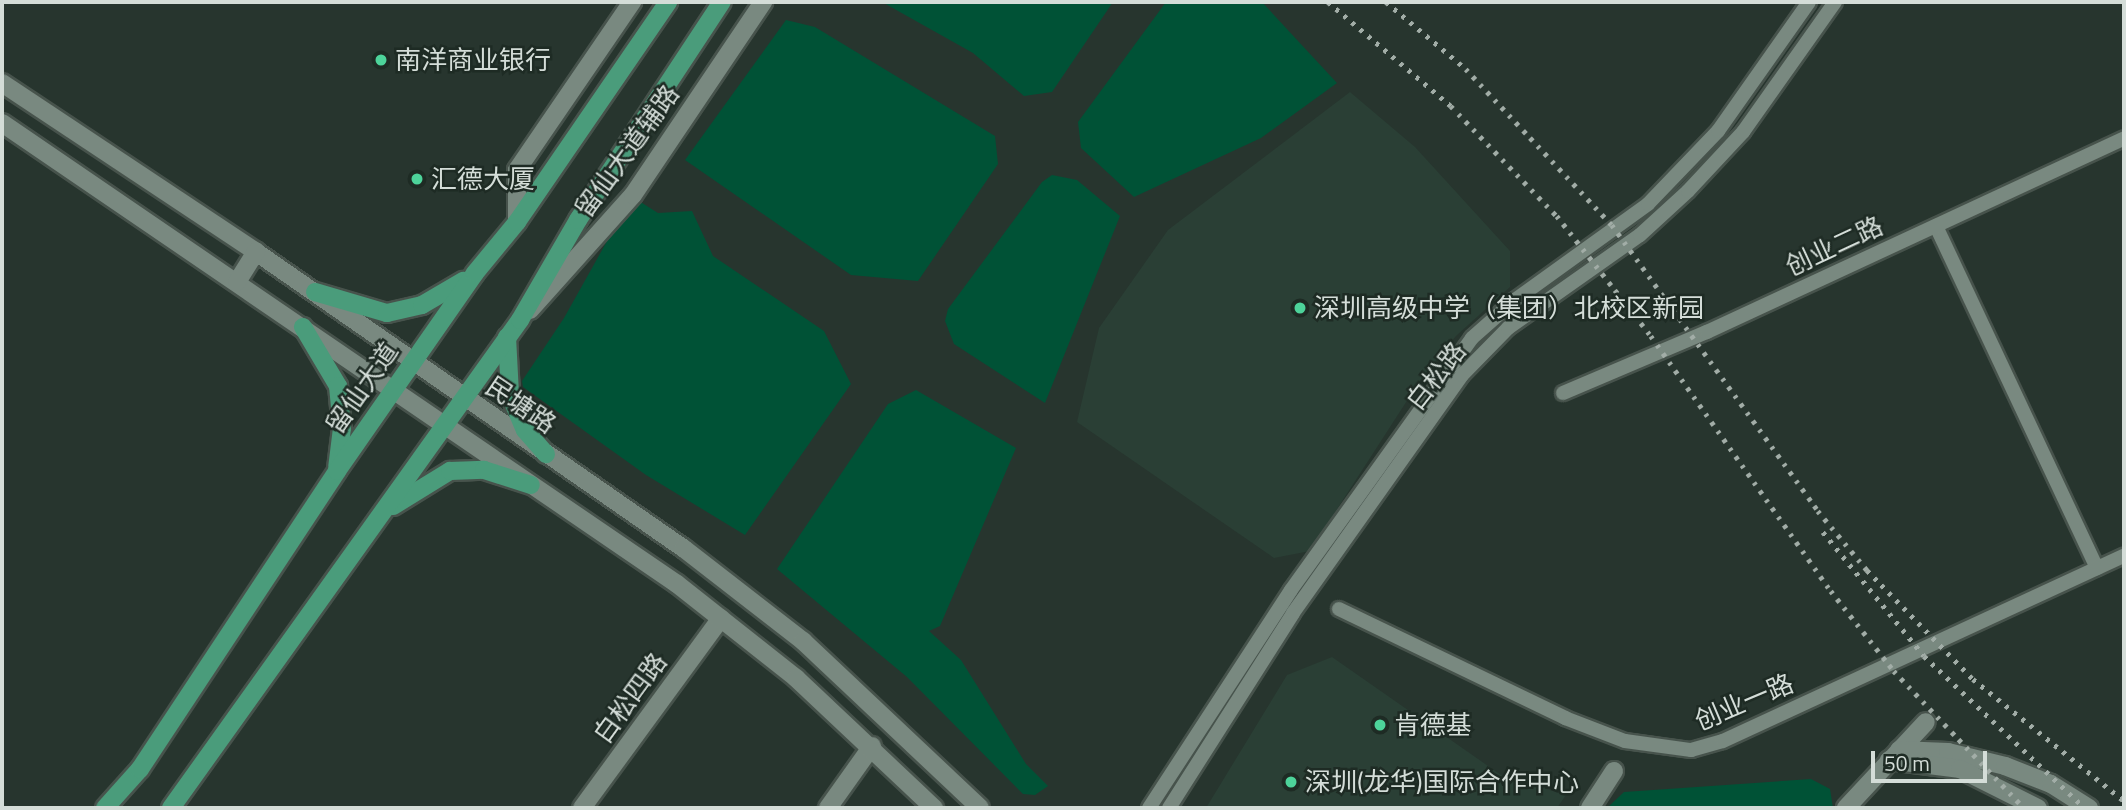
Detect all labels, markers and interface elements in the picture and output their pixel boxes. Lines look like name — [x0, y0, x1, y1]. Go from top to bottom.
place label: 南洋商业银行 — [395, 44, 551, 76]
marker: 南洋商业银行 — [373, 52, 389, 68]
street label: 留仙大道辅路 — [569, 79, 685, 223]
place label: 汇德大厦 — [431, 163, 535, 195]
marker: 汇德大厦 — [409, 171, 425, 187]
street label: 创业二路 — [1780, 210, 1888, 282]
place label: 深圳高级中学（集团）北校区新园 — [1314, 292, 1704, 324]
marker: 深圳高级中学（集团）北校区新园 — [1292, 300, 1308, 316]
street label: 留仙大道 — [319, 336, 405, 440]
street label: 白松路 — [1400, 336, 1472, 416]
street label: 民塘路 — [480, 370, 562, 440]
street label: 白松四路 — [587, 647, 673, 749]
street label: 创业一路 — [1690, 667, 1798, 737]
place label: 肯德基 — [1394, 709, 1472, 741]
marker: 肯德基 — [1372, 717, 1388, 733]
scale bar — [1874, 736, 1990, 780]
text: 50 m — [1884, 747, 1930, 779]
place label: 深圳(龙华)国际合作中心 — [1305, 766, 1579, 798]
marker: 深圳(龙华)国际合作中心 — [1283, 774, 1299, 790]

